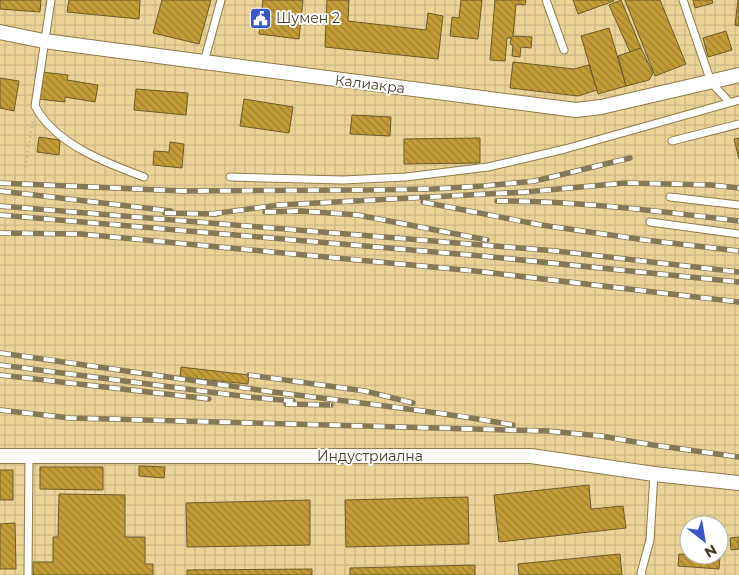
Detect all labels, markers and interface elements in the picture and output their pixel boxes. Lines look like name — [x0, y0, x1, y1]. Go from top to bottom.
public building icon: Шумен 2 — [248, 6, 272, 30]
place label: Шумен 2 — [276, 9, 340, 27]
street label: Калиакра — [334, 71, 406, 97]
street label: Индустриална — [317, 447, 423, 465]
north arrow — [679, 515, 729, 565]
text: N — [701, 541, 720, 562]

